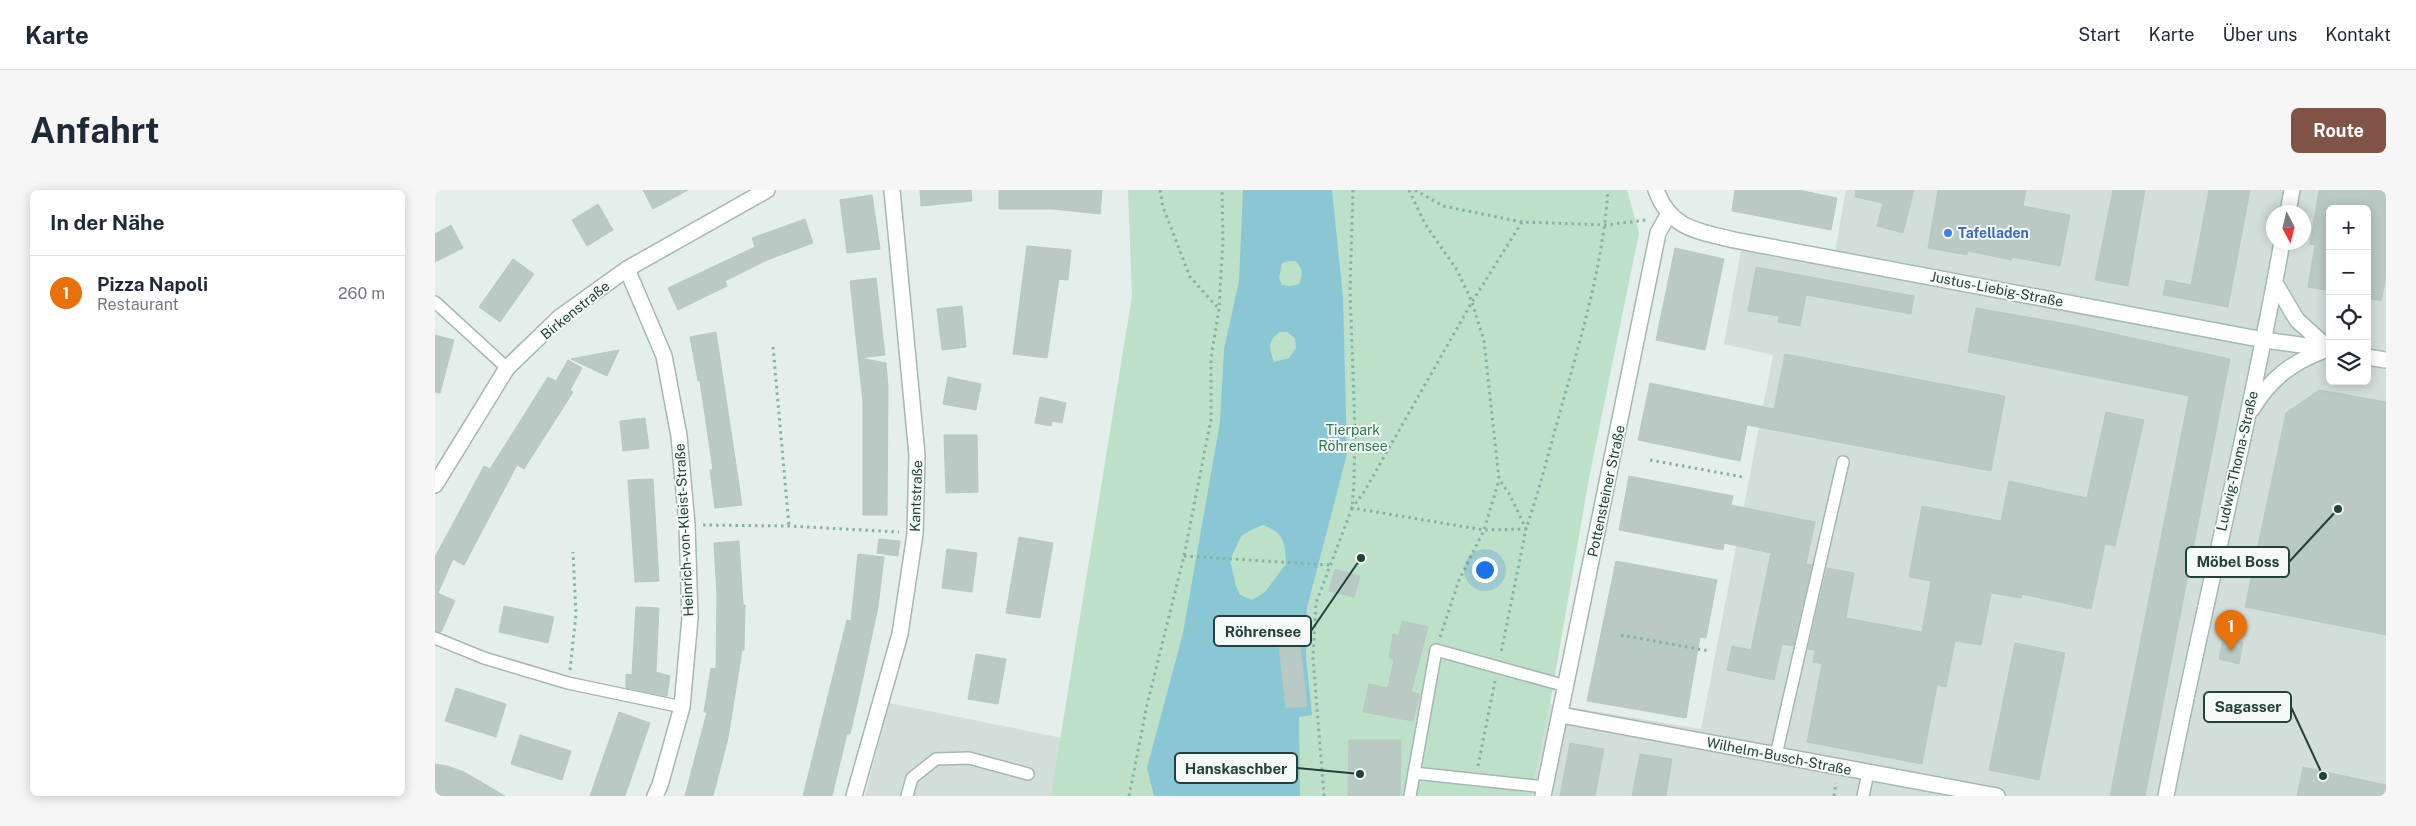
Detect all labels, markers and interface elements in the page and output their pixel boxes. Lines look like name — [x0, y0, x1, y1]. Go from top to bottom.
text: Karte — [25, 21, 89, 49]
text: Start — [2078, 24, 2121, 45]
text: Karte — [2149, 24, 2194, 45]
text: Über uns — [2222, 24, 2297, 45]
text: Kontakt — [2325, 24, 2391, 45]
button: Route — [2291, 108, 2386, 153]
text: Anfahrt — [30, 110, 160, 151]
north arrow — [2266, 205, 2311, 250]
map controls — [2326, 205, 2371, 385]
button: + — [2326, 205, 2371, 250]
text: In der Nähe — [50, 210, 165, 235]
place label: Tafelladen — [1958, 225, 2029, 241]
marker: Tafelladen — [1942, 227, 1954, 239]
button: − — [2326, 250, 2371, 295]
street label: Justus-Liebig-Straße — [1929, 268, 2065, 310]
text: Pizza Napoli — [97, 273, 208, 295]
street label: Birkenstraße — [538, 277, 612, 342]
text: 1 — [63, 284, 69, 303]
text: 260 m — [338, 284, 385, 303]
text: Restaurant — [97, 295, 179, 314]
button: locate — [2326, 295, 2371, 340]
button: layers — [2326, 340, 2371, 385]
street label: Ludwig-Thoma-Straße — [2213, 389, 2261, 533]
park label: Tierpark Röhrensee — [1318, 422, 1388, 454]
street label: Pottensteiner Straße — [1584, 423, 1628, 558]
street label: Heinrich-von-Kleist-Straße — [671, 443, 697, 617]
street label: Kantstraße — [907, 460, 925, 532]
callout: Möbel Boss — [2186, 547, 2289, 577]
text: Möbel Boss — [2196, 553, 2280, 570]
your location — [1472, 557, 1498, 583]
pin: 1 — [2215, 610, 2247, 651]
callout: Röhrensee — [1214, 616, 1311, 646]
text: Röhrensee — [1225, 623, 1301, 640]
callout: Sagasser — [2204, 692, 2291, 722]
text: Sagasser — [2215, 698, 2282, 715]
street label: Wilhelm-Busch-Straße — [1705, 734, 1853, 778]
callout: Hanskaschber — [1175, 753, 1297, 783]
text: Hanskaschber — [1185, 760, 1287, 777]

